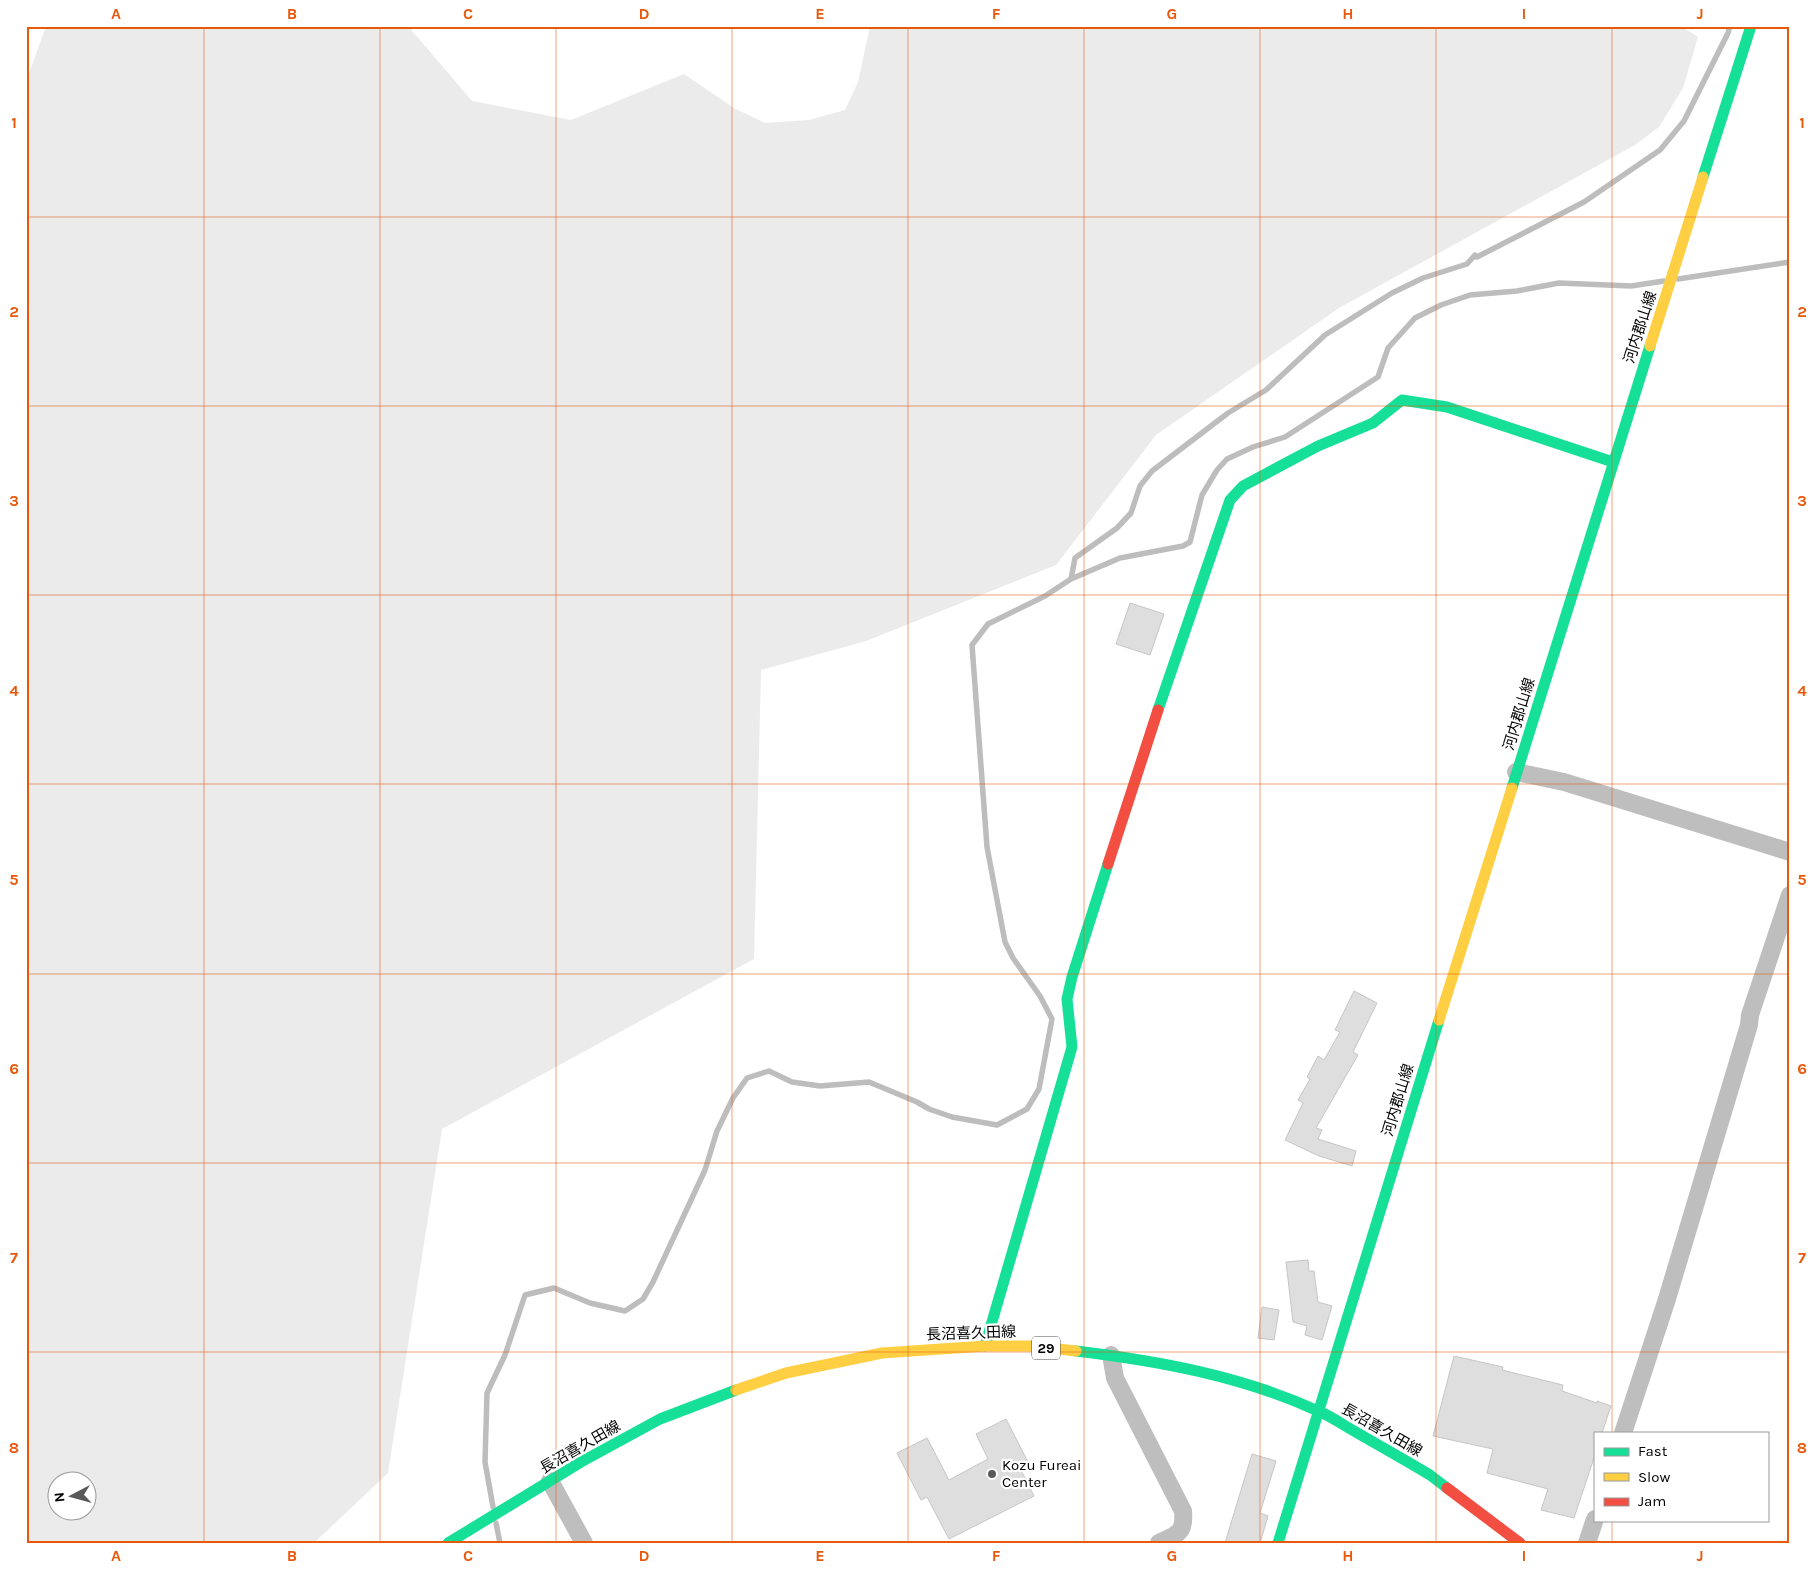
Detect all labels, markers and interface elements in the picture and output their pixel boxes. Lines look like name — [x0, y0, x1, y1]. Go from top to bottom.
text: A — [111, 4, 121, 23]
text: B — [287, 4, 297, 23]
text: C — [463, 4, 473, 23]
text: D — [639, 4, 650, 23]
text: E — [815, 4, 825, 23]
text: F — [992, 4, 1001, 23]
text: G — [1167, 4, 1177, 23]
text: H — [1342, 4, 1354, 23]
text: I — [1522, 4, 1526, 23]
text: J — [1696, 4, 1704, 23]
text: 1 — [11, 113, 17, 132]
text: 1 — [1799, 113, 1805, 132]
street label: 河内郡山線 — [1620, 289, 1660, 365]
text: 2 — [9, 302, 19, 321]
text: 2 — [1797, 302, 1807, 321]
text: 3 — [9, 491, 19, 510]
text: 3 — [1797, 491, 1807, 510]
street label: 河内郡山線 — [1499, 675, 1539, 753]
text: 4 — [9, 681, 19, 700]
text: 4 — [1797, 681, 1807, 700]
text: 5 — [9, 870, 19, 889]
text: 5 — [1797, 870, 1807, 889]
text: 6 — [9, 1059, 19, 1078]
text: 6 — [1797, 1059, 1807, 1078]
street label: 河内郡山線 — [1378, 1061, 1418, 1139]
text: 7 — [10, 1248, 18, 1267]
text: 7 — [1798, 1248, 1806, 1267]
street label: 長沼喜久田線 — [926, 1322, 1016, 1344]
road number: 29 — [1032, 1336, 1060, 1360]
street label: 長沼喜久田線 — [1339, 1400, 1425, 1460]
street label: 長沼喜久田線 — [537, 1417, 623, 1477]
legend — [1594, 1432, 1768, 1522]
text: 8 — [9, 1438, 19, 1457]
text: 8 — [1797, 1438, 1807, 1457]
text: Fast — [1638, 1442, 1668, 1460]
place label: Kozu Fureai Center — [1002, 1456, 1082, 1491]
marker: Kozu Fureai Center — [986, 1468, 998, 1480]
text: Slow — [1638, 1468, 1670, 1486]
north arrow — [48, 1472, 98, 1522]
text: N — [51, 1491, 69, 1503]
text: Jam — [1638, 1492, 1666, 1510]
text: A — [111, 1546, 121, 1565]
text: B — [287, 1546, 297, 1565]
text: C — [463, 1546, 473, 1565]
text: D — [639, 1546, 650, 1565]
text: E — [815, 1546, 825, 1565]
text: F — [992, 1546, 1001, 1565]
text: G — [1167, 1546, 1177, 1565]
text: H — [1342, 1546, 1354, 1565]
text: I — [1522, 1546, 1526, 1565]
text: J — [1696, 1546, 1704, 1565]

